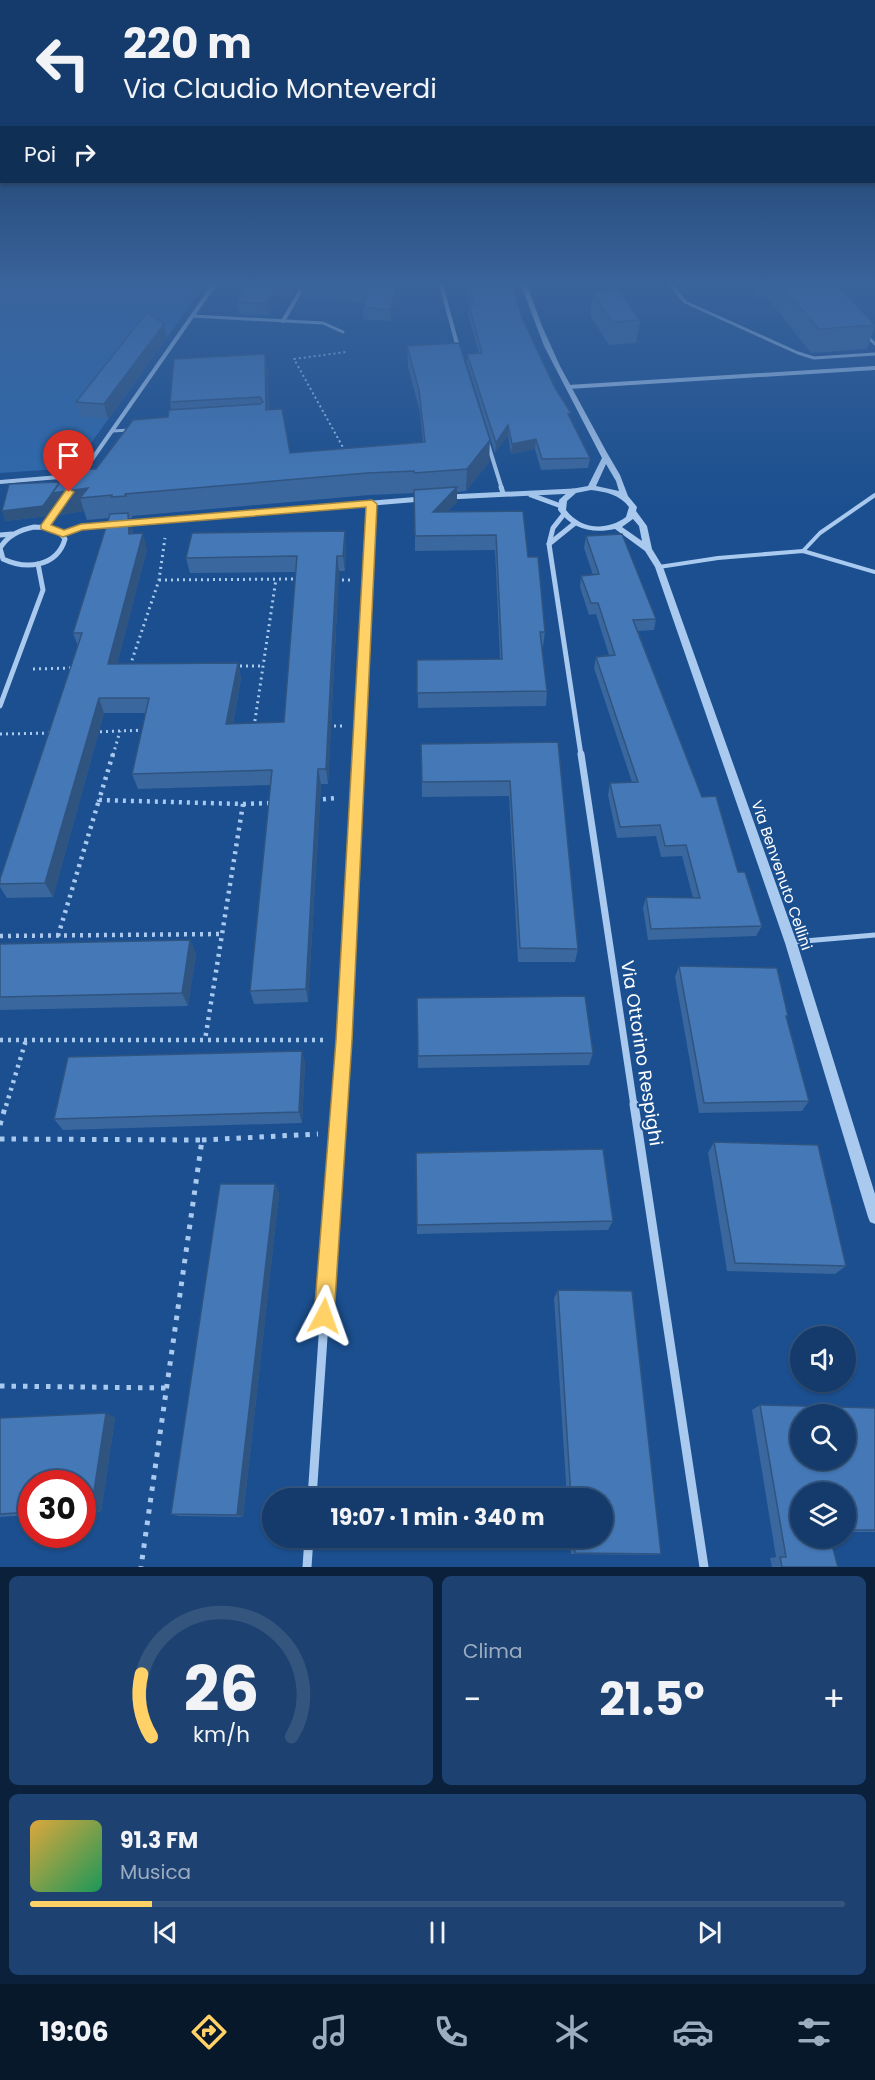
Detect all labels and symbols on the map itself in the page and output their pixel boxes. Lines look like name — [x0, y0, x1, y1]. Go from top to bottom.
pin — [43, 430, 94, 492]
street label: Via Benvenuto Cellini — [746, 797, 818, 953]
street label: Via Ottorino Respighi — [615, 958, 669, 1148]
position arrow — [292, 1284, 356, 1348]
speed limit sign: 30 — [18, 1470, 96, 1548]

